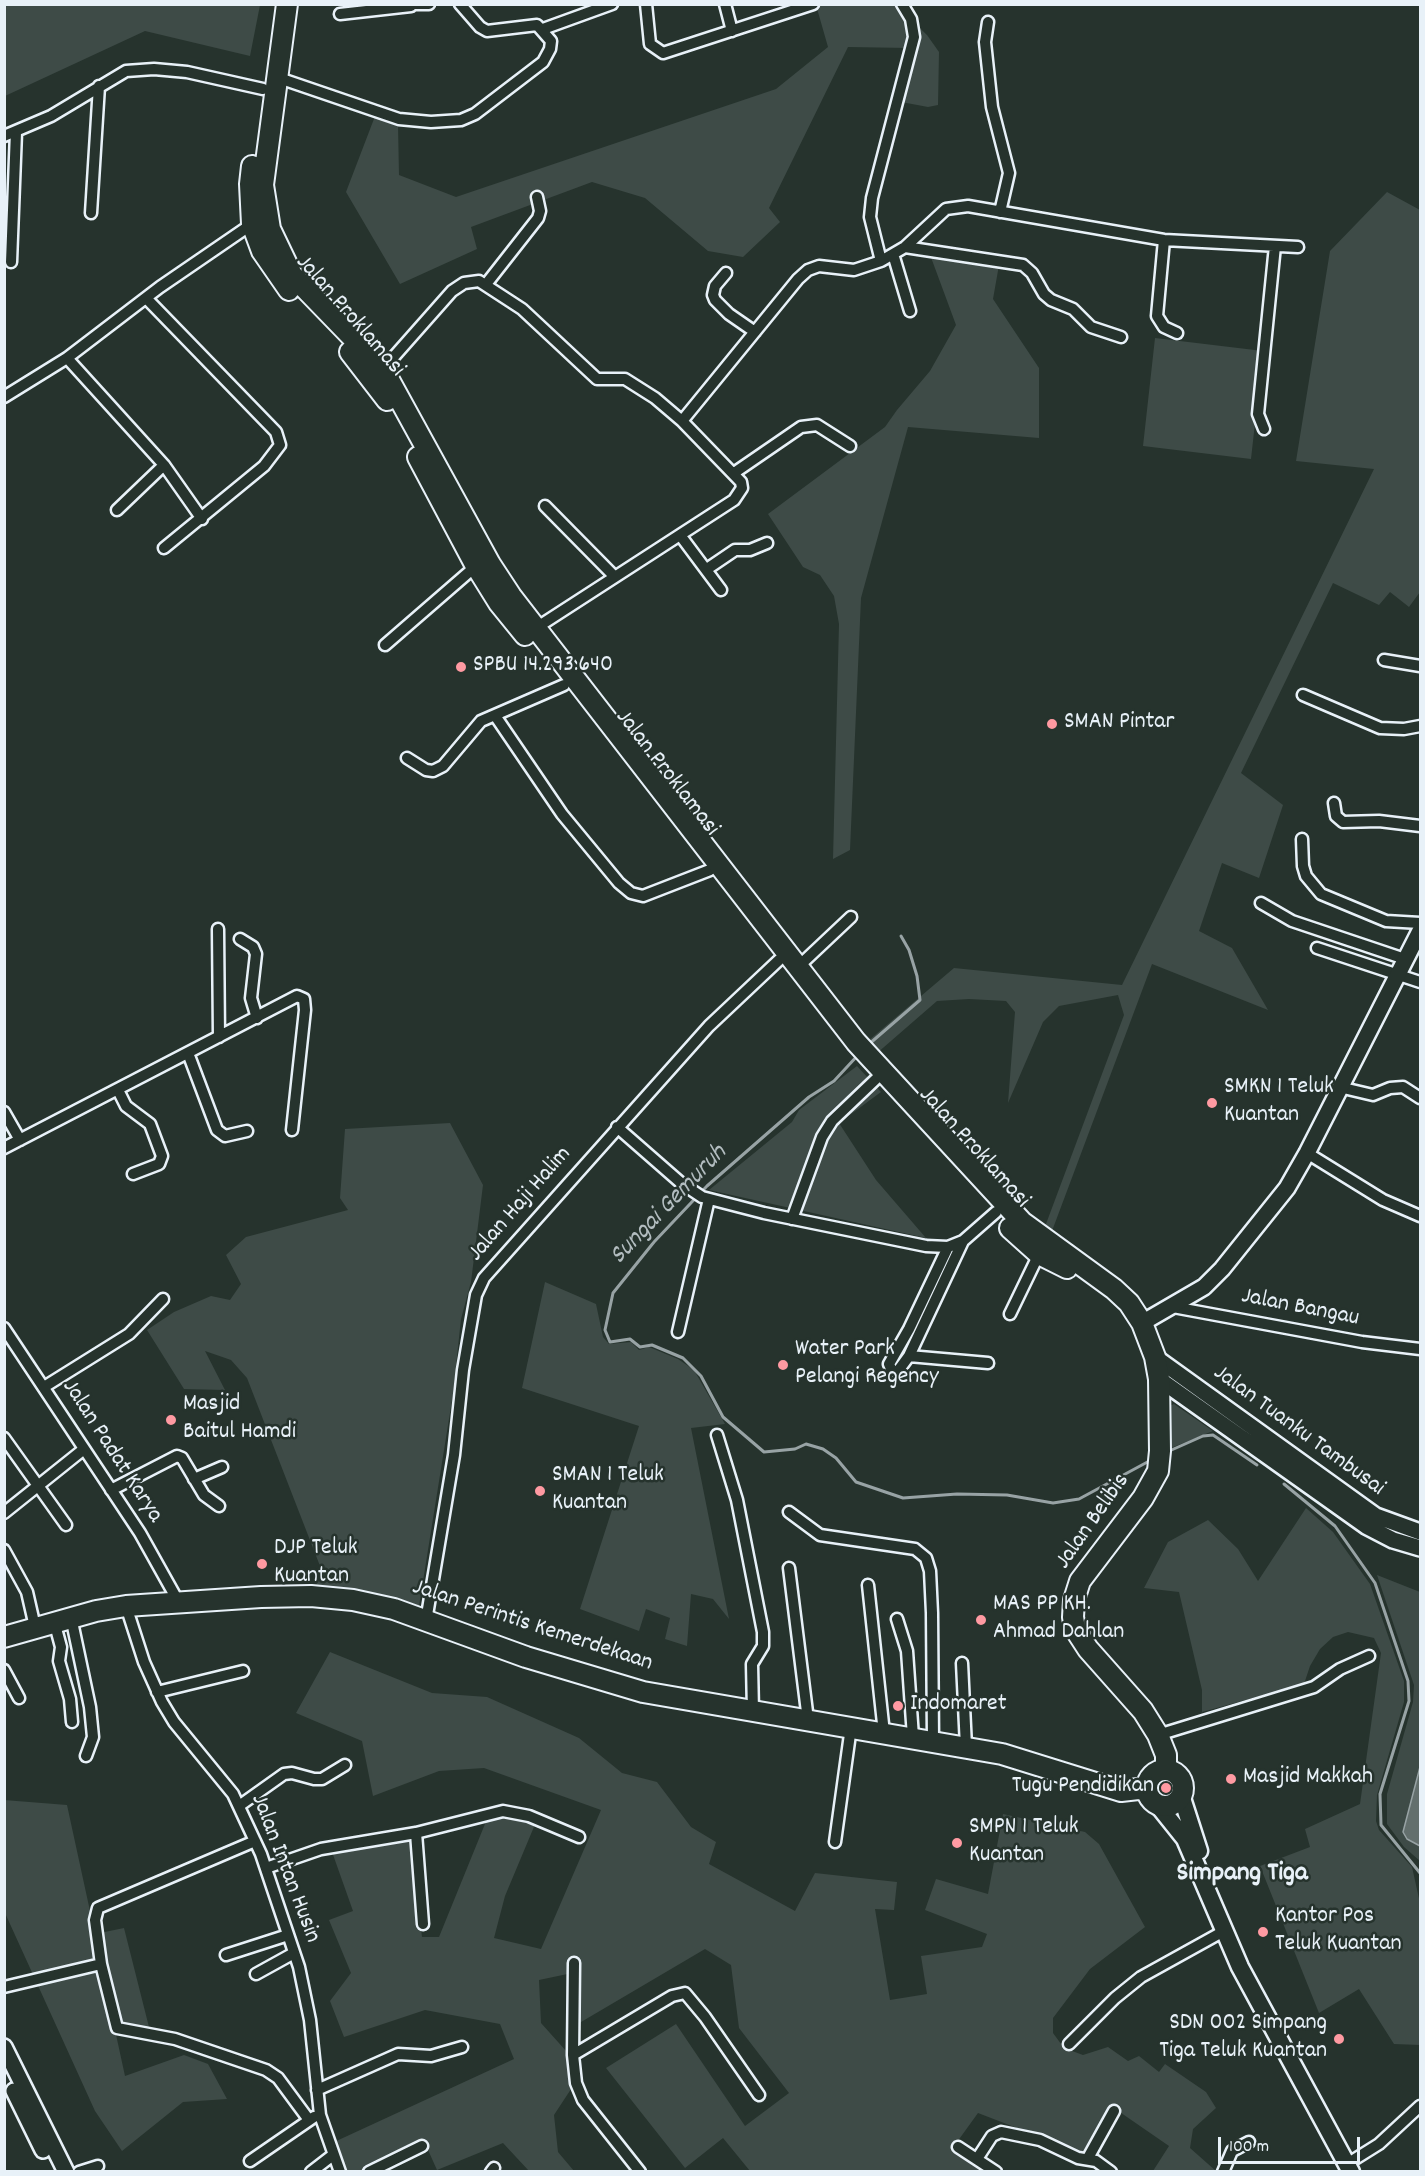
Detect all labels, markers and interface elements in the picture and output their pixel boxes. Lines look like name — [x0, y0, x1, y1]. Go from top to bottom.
street label: Jalan Proklamasi — [288, 250, 410, 384]
place label: SPBU 14.293.640 — [473, 653, 613, 681]
marker: SPBU 14.293.640 — [454, 660, 468, 674]
street label: Jalan Proklamasi — [608, 705, 724, 843]
place label: SMAN Pintar — [1064, 710, 1174, 738]
marker: SMAN Pintar — [1045, 717, 1059, 731]
place label: SMKN 1 Teluk Kuantan — [1224, 1075, 1334, 1131]
street label: Jalan Proklamasi — [911, 1082, 1035, 1216]
marker: SMKN 1 Teluk Kuantan — [1205, 1096, 1219, 1110]
water label: Sungai Gemuruh — [605, 1139, 735, 1273]
street label: Jalan Haji Halim — [463, 1141, 579, 1269]
street label: Jalan Bangau — [1239, 1283, 1361, 1335]
place label: Water Park Pelangi Regency — [795, 1337, 939, 1393]
marker: Water Park Pelangi Regency — [776, 1358, 790, 1372]
street label: Jalan Tuanku Tambusai — [1206, 1360, 1390, 1504]
street label: Jalan Padat Karya — [54, 1375, 168, 1529]
place label: Masjid Baitul Hamdi — [183, 1392, 296, 1448]
marker: Masjid Baitul Hamdi — [164, 1413, 178, 1427]
place label: SMAN 1 Teluk Kuantan — [552, 1463, 664, 1519]
street label: Jalan Belibis — [1051, 1468, 1137, 1576]
marker: SMAN 1 Teluk Kuantan — [533, 1484, 547, 1498]
place label: DJP Teluk Kuantan — [274, 1536, 358, 1592]
marker: DJP Teluk Kuantan — [255, 1557, 269, 1571]
street label: Jalan Perintis Kemerdekaan — [408, 1575, 656, 1679]
place label: MAS PP KH. Ahmad Dahlan — [993, 1592, 1124, 1648]
marker: MAS PP KH. Ahmad Dahlan — [974, 1613, 988, 1627]
place label: Indomaret — [910, 1692, 1007, 1720]
marker: Indomaret — [891, 1699, 905, 1713]
place label: Masjid Makkah — [1243, 1765, 1373, 1793]
marker: Masjid Makkah — [1224, 1772, 1238, 1786]
place label: Tugu Pendidikan — [1012, 1774, 1154, 1802]
marker: Tugu Pendidikan — [1159, 1781, 1173, 1795]
street label: Jalan Intan Husin — [242, 1791, 326, 1947]
place label: SMPN 1 Teluk Kuantan — [969, 1815, 1079, 1871]
marker: SMPN 1 Teluk Kuantan — [950, 1836, 964, 1850]
district label: Simpang Tiga — [1176, 1859, 1308, 1891]
place label: Kantor Pos Teluk Kuantan — [1275, 1904, 1402, 1960]
marker: Kantor Pos Teluk Kuantan — [1256, 1925, 1270, 1939]
place label: SDN 002 Simpang Tiga Teluk Kuantan — [1159, 2011, 1327, 2067]
marker: SDN 002 Simpang Tiga Teluk Kuantan — [1332, 2032, 1346, 2046]
scale bar — [1221, 2125, 1364, 2163]
text: 100 m — [1229, 2135, 1269, 2160]

